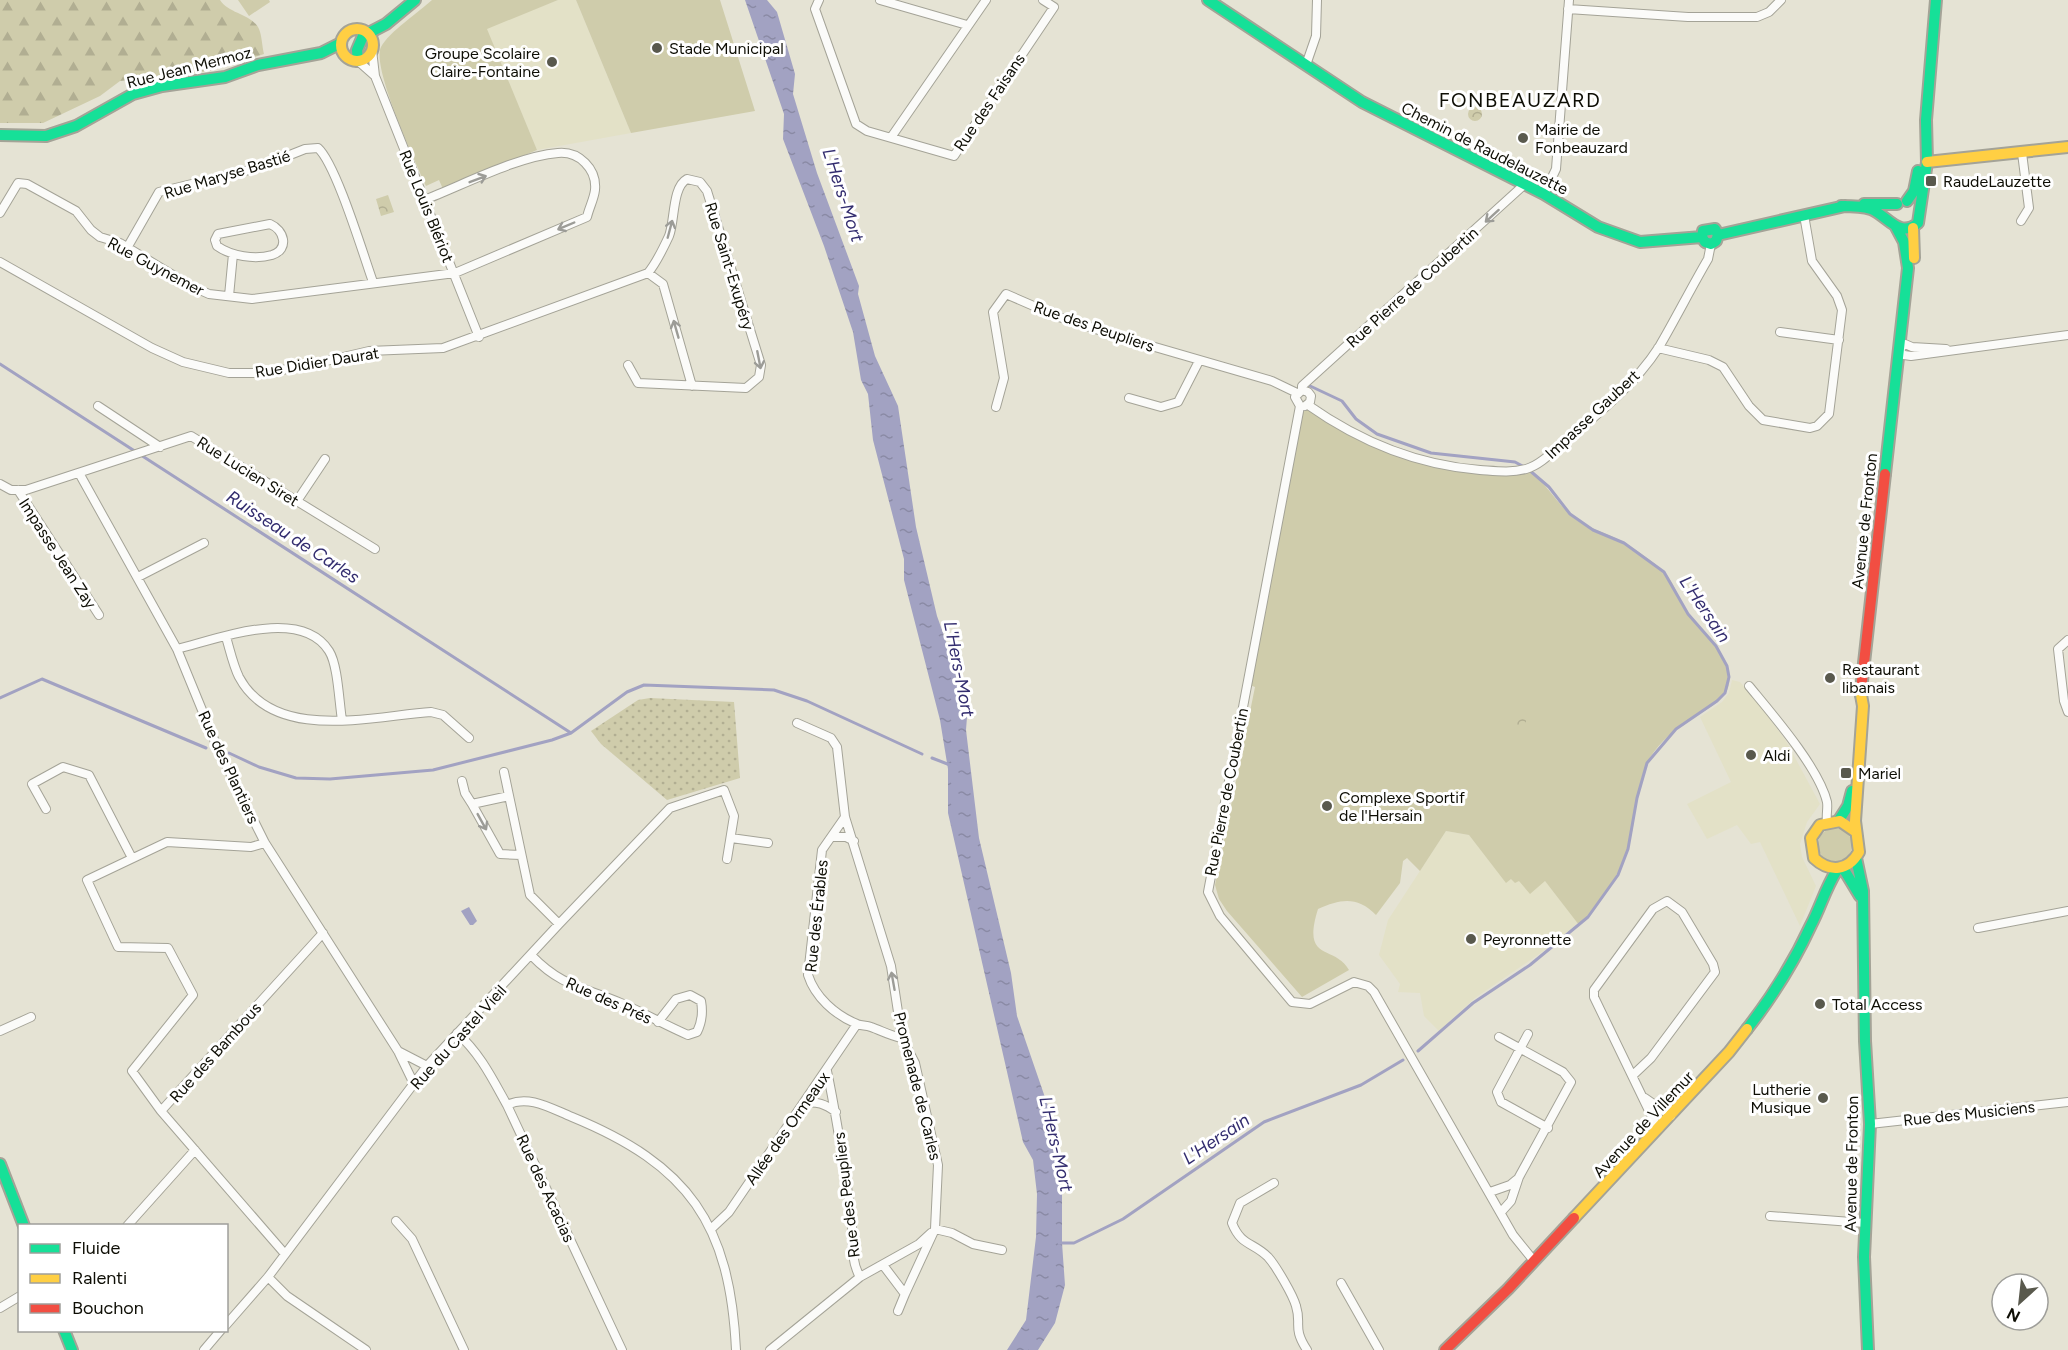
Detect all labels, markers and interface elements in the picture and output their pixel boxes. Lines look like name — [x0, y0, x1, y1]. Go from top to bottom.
place label: Stade Municipal — [669, 39, 784, 58]
marker: Stade Municipal — [650, 41, 664, 55]
street label: Rue Jean Mermoz — [125, 43, 254, 92]
place label: Groupe Scolaire Claire-Fontaine — [425, 44, 540, 81]
street label: Rue des Faisans — [950, 50, 1029, 155]
marker: Groupe Scolaire Claire-Fontaine — [545, 55, 559, 69]
district label: FONBEAUZARD — [1439, 88, 1601, 112]
street label: Chemin de Raudelauzette — [1398, 98, 1572, 199]
place label: Mairie de Fonbeauzard — [1535, 120, 1628, 157]
marker: Mairie de Fonbeauzard — [1516, 131, 1530, 145]
water label: L'Hers-Mort — [818, 145, 868, 245]
street label: Rue Maryse Bastié — [162, 146, 293, 203]
street label: Rue Louis Blériot — [395, 147, 458, 265]
one-way arrow — [469, 172, 487, 183]
place label: RaudeLauzette — [1943, 172, 2051, 191]
marker: RaudeLauzette — [1924, 174, 1938, 188]
street label: Rue Saint-Exupéry — [701, 200, 758, 333]
one-way arrow — [1485, 209, 1500, 223]
one-way arrow — [665, 220, 676, 239]
one-way arrow — [557, 221, 576, 232]
street label: Rue Pierre de Coubertin — [1342, 223, 1482, 352]
street label: Rue Guynemer — [104, 233, 208, 300]
street label: Rue des Peupliers — [1031, 297, 1157, 356]
one-way arrow — [669, 320, 681, 339]
street label: Rue Didier Daurat — [254, 343, 380, 382]
one-way arrow — [753, 350, 764, 369]
street label: Impasse Gaubert — [1541, 366, 1643, 463]
street label: Rue Lucien Siret — [193, 432, 302, 510]
street label: Avenue de Fronton — [1848, 452, 1881, 590]
water label: Ruisseau de Carles — [222, 486, 364, 588]
street label: Impasse Jean Zay — [15, 494, 101, 613]
water label: L'Hersain — [1675, 571, 1735, 647]
water label: L'Hers-Mort — [939, 619, 979, 719]
place label: Restaurant libanais — [1842, 660, 1920, 697]
marker: Restaurant libanais — [1823, 671, 1837, 685]
street label: Rue Pierre de Coubertin — [1201, 706, 1252, 878]
street label: Rue des Plantiers — [194, 708, 263, 827]
place label: Aldi — [1763, 746, 1790, 765]
marker: Aldi — [1744, 748, 1758, 762]
place label: Mariel — [1858, 764, 1901, 783]
marker: Mariel — [1839, 766, 1853, 780]
place label: Complexe Sportif de l'Hersain — [1339, 788, 1465, 825]
marker: Complexe Sportif de l'Hersain — [1320, 799, 1334, 813]
one-way arrow — [477, 813, 489, 830]
street label: Rue des Érables — [801, 859, 832, 973]
place label: Peyronnette — [1483, 930, 1571, 949]
marker: Peyronnette — [1464, 932, 1478, 946]
one-way arrow — [887, 971, 898, 991]
street label: Rue des Prés — [563, 973, 655, 1028]
street label: Rue du Castel Vieil — [406, 981, 510, 1093]
place label: Total Access — [1832, 995, 1922, 1014]
marker: Total Access — [1813, 997, 1827, 1011]
street label: Rue des Bambous — [166, 999, 265, 1106]
street label: Promenade de Carles — [890, 1010, 945, 1162]
street label: Avenue de Villemur — [1589, 1067, 1698, 1182]
street label: Allée des Ormeaux — [741, 1068, 834, 1188]
place label: Lutherie Musique — [1750, 1080, 1811, 1117]
marker: Lutherie Musique — [1816, 1091, 1830, 1105]
water label: L'Hers-Mort — [1034, 1094, 1078, 1194]
street label: Avenue de Fronton — [1841, 1096, 1862, 1232]
street label: Rue des Musiciens — [1902, 1097, 2036, 1130]
water label: L'Hersain — [1178, 1109, 1254, 1169]
street label: Rue des Acacias — [512, 1131, 579, 1245]
street label: Rue des Peupliers — [829, 1131, 864, 1259]
legend — [18, 1224, 228, 1332]
text: Fluide — [72, 1237, 121, 1259]
text: Ralenti — [72, 1267, 127, 1289]
north arrow — [1990, 1272, 2050, 1332]
text: Bouchon — [72, 1297, 144, 1319]
text: N — [2004, 1304, 2023, 1326]

